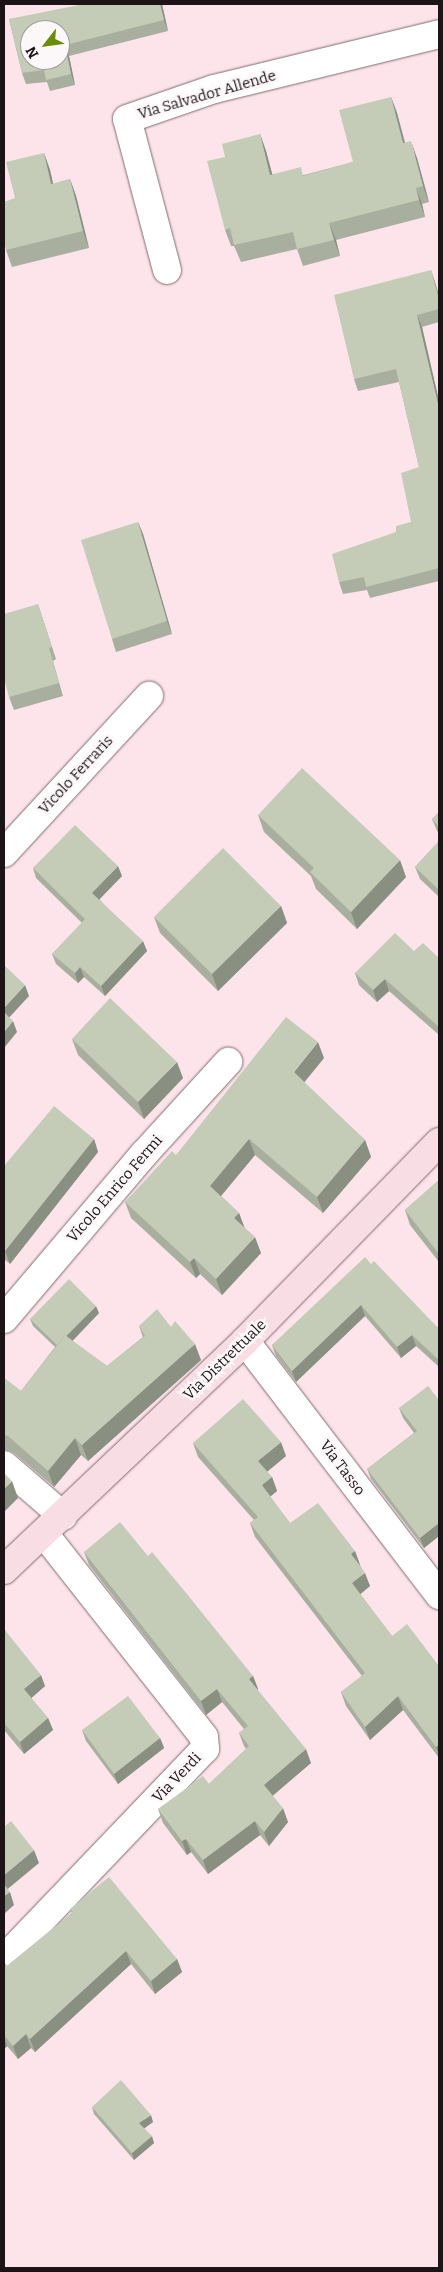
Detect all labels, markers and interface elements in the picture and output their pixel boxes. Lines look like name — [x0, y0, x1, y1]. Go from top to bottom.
north arrow — [20, 20, 70, 70]
text: N — [22, 43, 43, 61]
street label: Via Salvador Allende — [136, 67, 278, 123]
street label: Vicolo Ferraris — [35, 732, 117, 818]
street label: Vicolo Enrico Fermi — [64, 1132, 166, 1246]
street label: Via Distrettuale — [180, 1316, 270, 1404]
street label: Via Tasso — [315, 1437, 369, 1499]
street label: Via Verdi — [149, 1749, 205, 1807]

